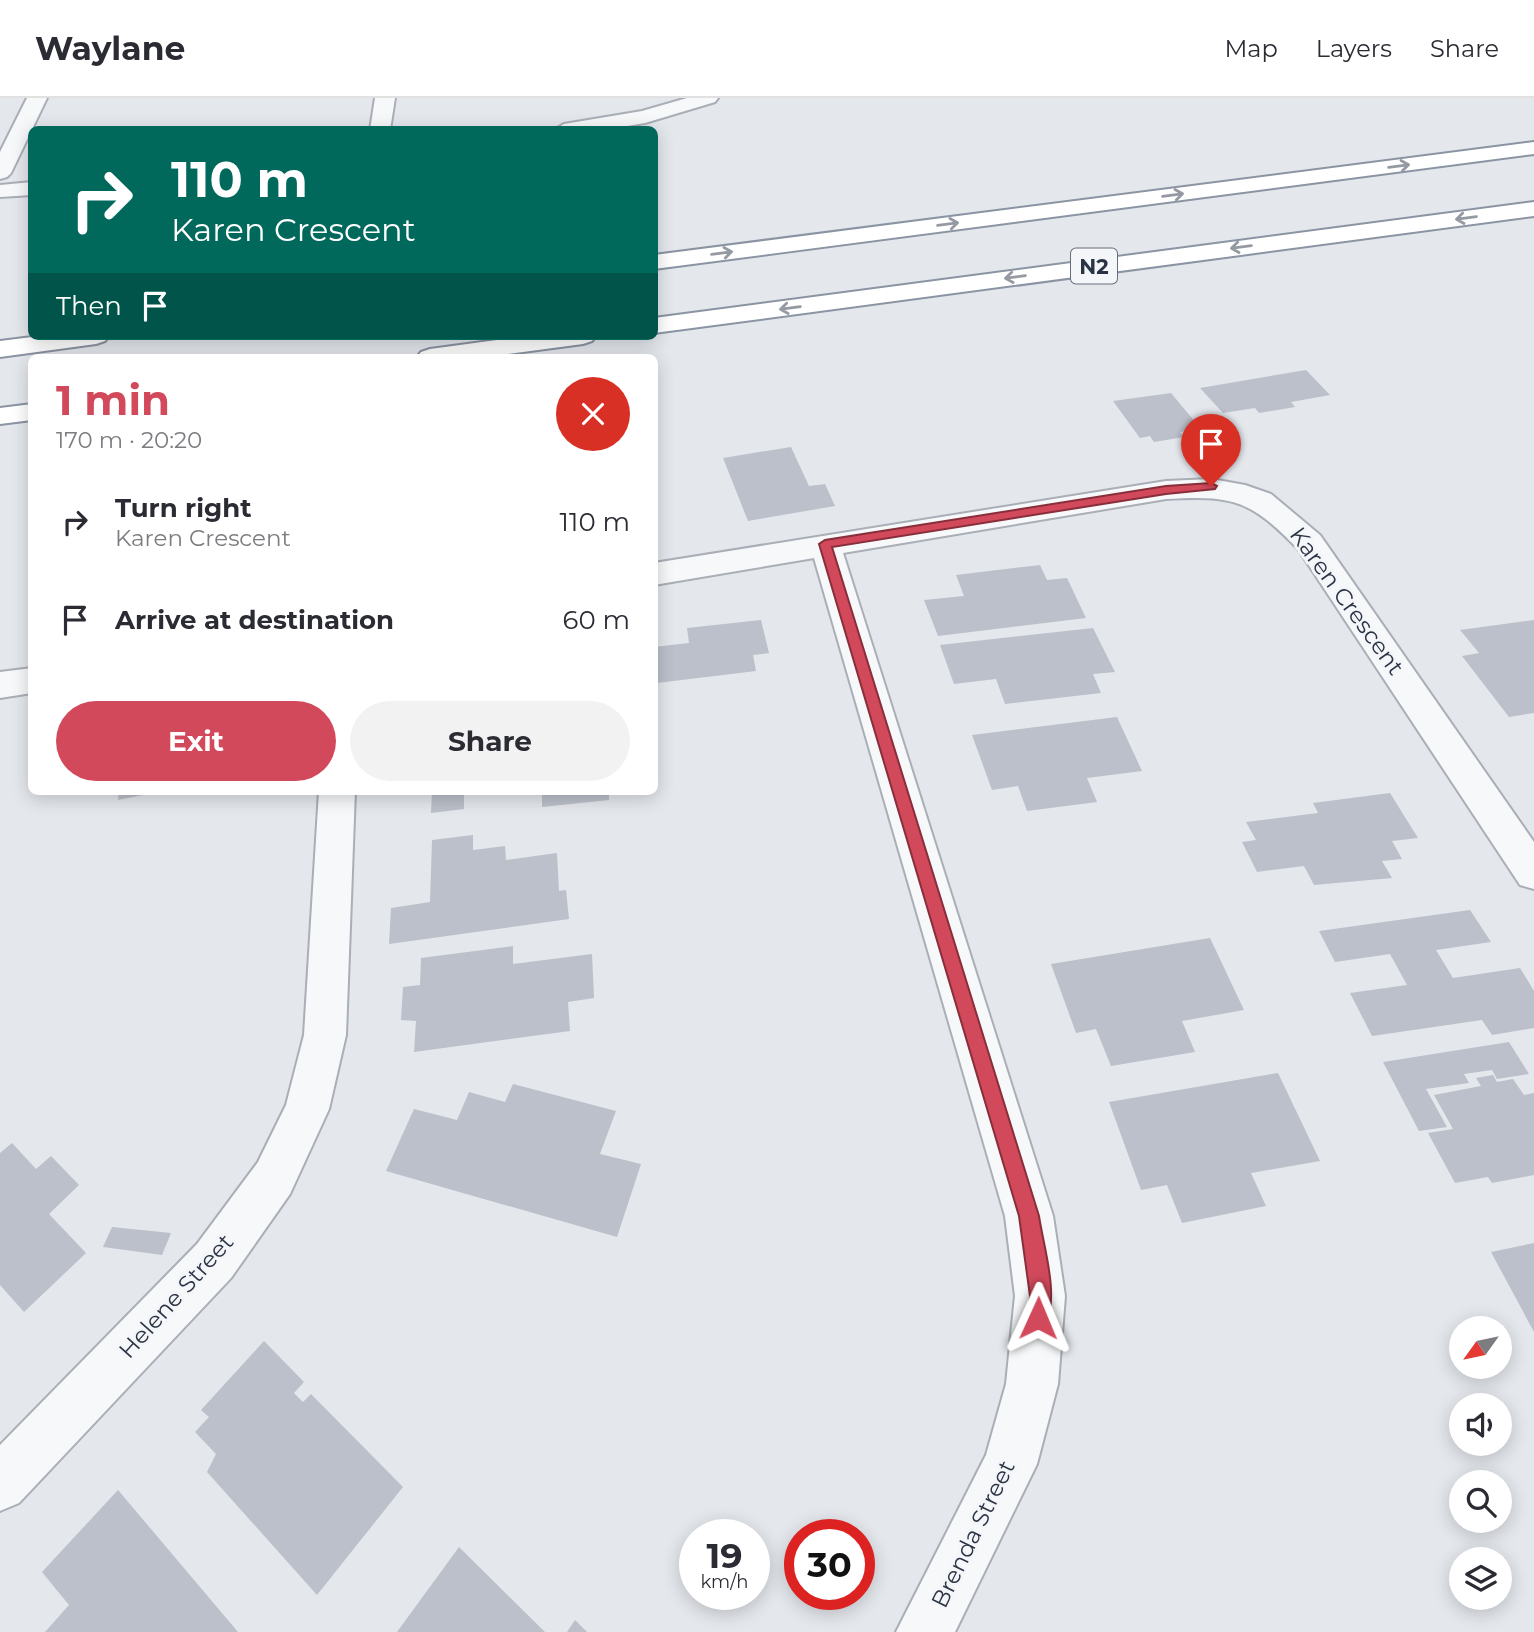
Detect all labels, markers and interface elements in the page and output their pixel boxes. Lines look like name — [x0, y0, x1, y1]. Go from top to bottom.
text: Waylane — [35, 28, 185, 68]
text: Map — [1224, 34, 1278, 63]
text: Layers — [1316, 34, 1392, 63]
text: Share — [1430, 34, 1499, 63]
text: 110 m — [171, 150, 308, 209]
icon: right — [56, 154, 147, 245]
one-way arrow — [1387, 159, 1410, 172]
one-way arrow — [1162, 188, 1184, 201]
text: Karen Crescent — [171, 210, 416, 249]
one-way arrow — [1455, 211, 1478, 224]
one-way arrow — [936, 218, 959, 231]
one-way arrow — [1230, 240, 1252, 253]
one-way arrow — [710, 247, 733, 260]
road number: N2 — [1071, 248, 1117, 284]
one-way arrow — [1004, 271, 1027, 284]
icon: arrive — [136, 287, 174, 325]
text: Then — [56, 290, 122, 322]
one-way arrow — [779, 301, 802, 314]
text: 1 min — [56, 374, 170, 426]
button: close — [556, 377, 630, 451]
pin — [1181, 414, 1241, 486]
icon: arrive — [1192, 425, 1230, 463]
text: 170 m · 20:20 — [56, 426, 202, 454]
text: Turn right — [115, 492, 251, 524]
icon: right — [56, 503, 94, 541]
text: 110 m — [560, 506, 630, 538]
street label: Karen Crescent — [1284, 522, 1410, 680]
text: Karen Crescent — [115, 524, 291, 552]
icon: arrive — [56, 601, 94, 639]
text: Arrive at destination — [115, 604, 394, 636]
text: 60 m — [563, 604, 630, 636]
button: Exit — [56, 701, 336, 781]
button: Share — [350, 701, 630, 781]
street label: Helene Street — [113, 1228, 239, 1364]
position arrow — [1001, 1281, 1075, 1355]
north arrow — [1449, 1316, 1512, 1379]
map controls — [1449, 1316, 1512, 1610]
button: sound — [1449, 1393, 1512, 1456]
street label: Brenda Street — [925, 1456, 1021, 1612]
button: search — [1449, 1470, 1512, 1533]
speed limit sign: 30 — [784, 1519, 875, 1610]
text: 19 — [706, 1534, 743, 1577]
button: layers — [1449, 1547, 1512, 1610]
text: km/h — [700, 1571, 749, 1593]

